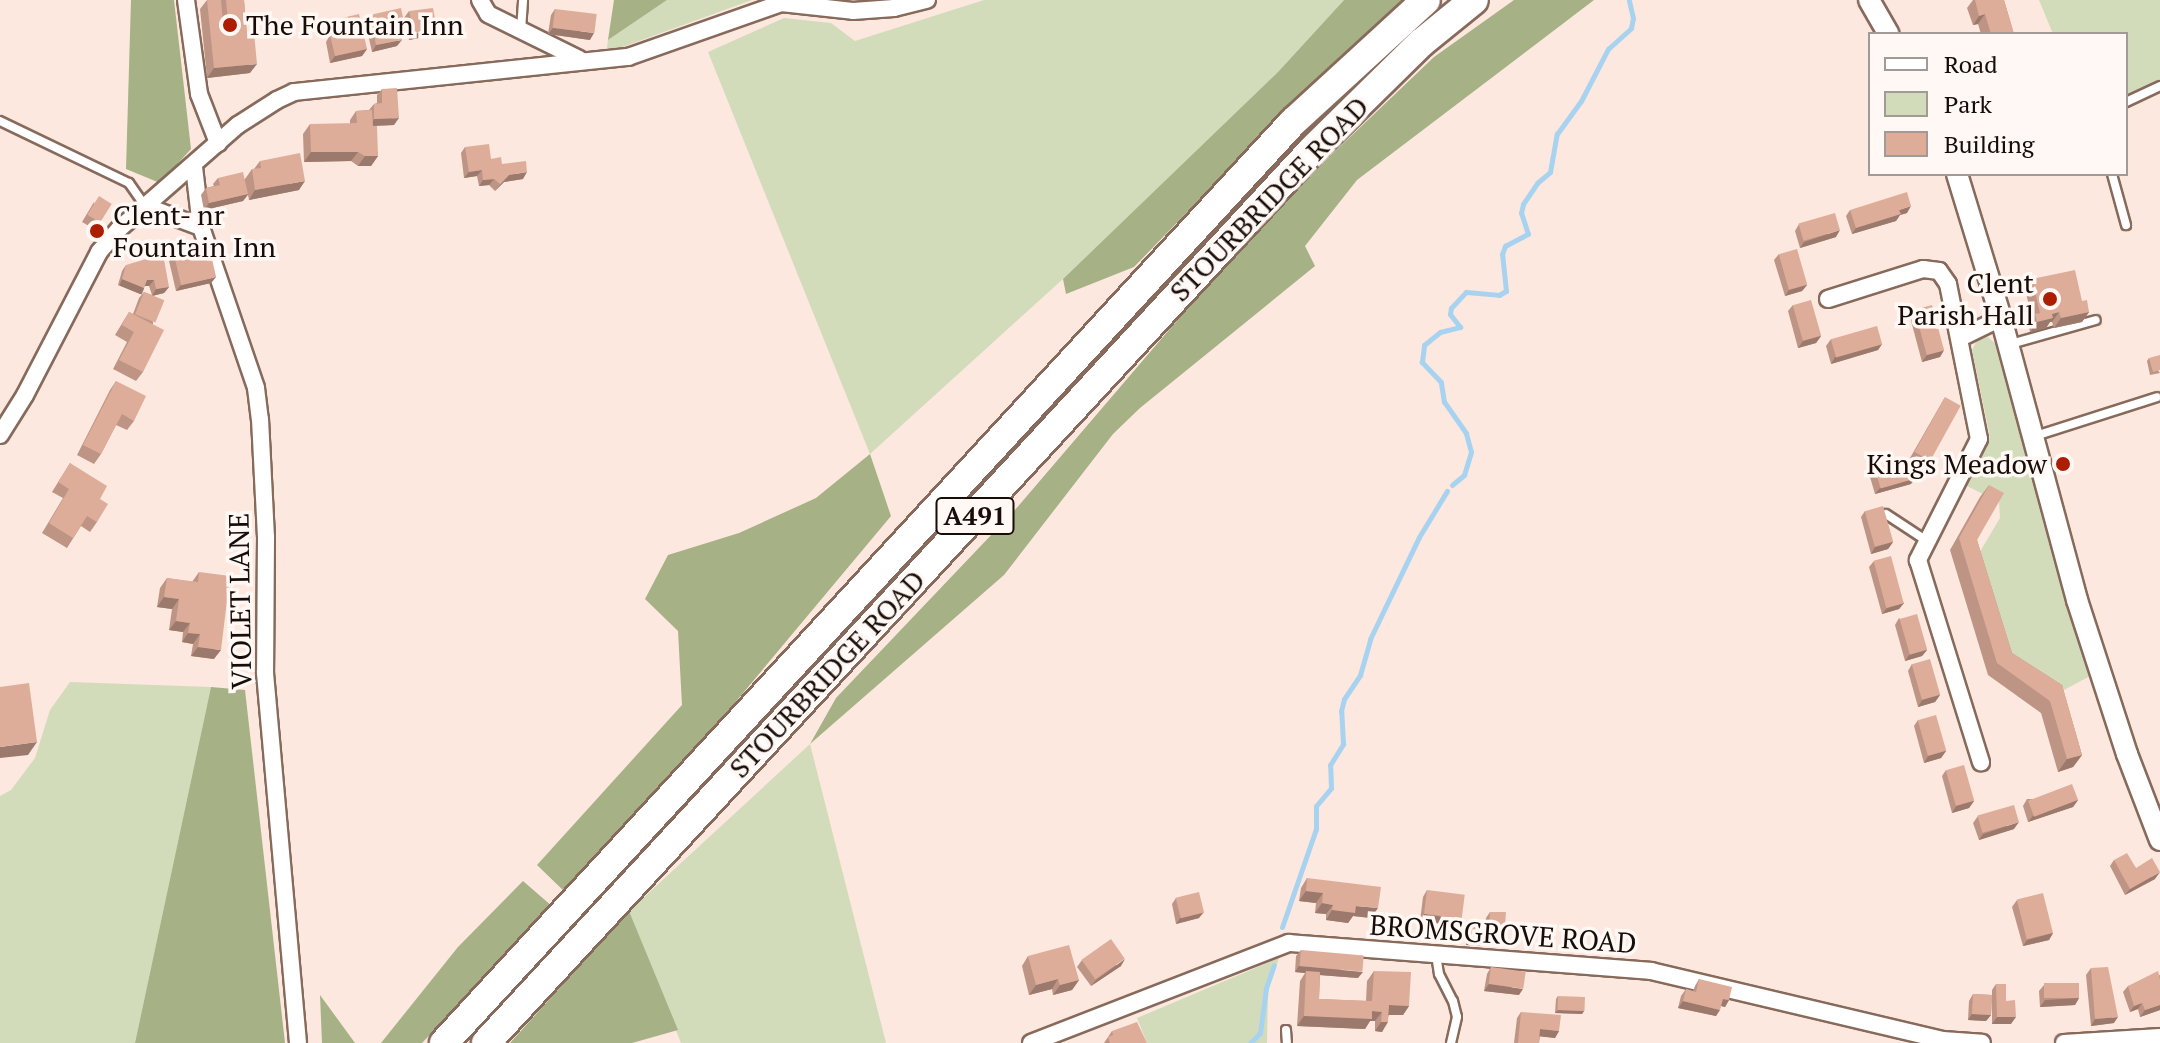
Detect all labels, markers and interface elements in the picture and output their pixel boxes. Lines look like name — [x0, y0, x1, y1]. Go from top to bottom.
place label: The Fountain Inn — [246, 8, 464, 42]
marker: The Fountain Inn — [221, 16, 239, 34]
legend — [1868, 32, 2128, 176]
text: Road — [1944, 48, 1998, 80]
text: Park — [1944, 88, 1992, 120]
street label: STOURBRIDGE ROAD — [1163, 90, 1375, 308]
text: Building — [1944, 128, 2034, 160]
place label: Clent- nr Fountain Inn — [113, 198, 276, 264]
marker: Clent- nr Fountain Inn — [88, 222, 106, 240]
place label: Clent Parish Hall — [1897, 266, 2034, 332]
marker: Clent Parish Hall — [2041, 290, 2059, 308]
place label: Kings Meadow — [1867, 447, 2047, 481]
marker: Kings Meadow — [2054, 455, 2072, 473]
road number: A491 — [935, 494, 1015, 538]
street label: VIOLET LANE — [222, 512, 258, 690]
street label: STOURBRIDGE ROAD — [722, 563, 932, 785]
street label: BROMSGROVE ROAD — [1368, 908, 1638, 960]

